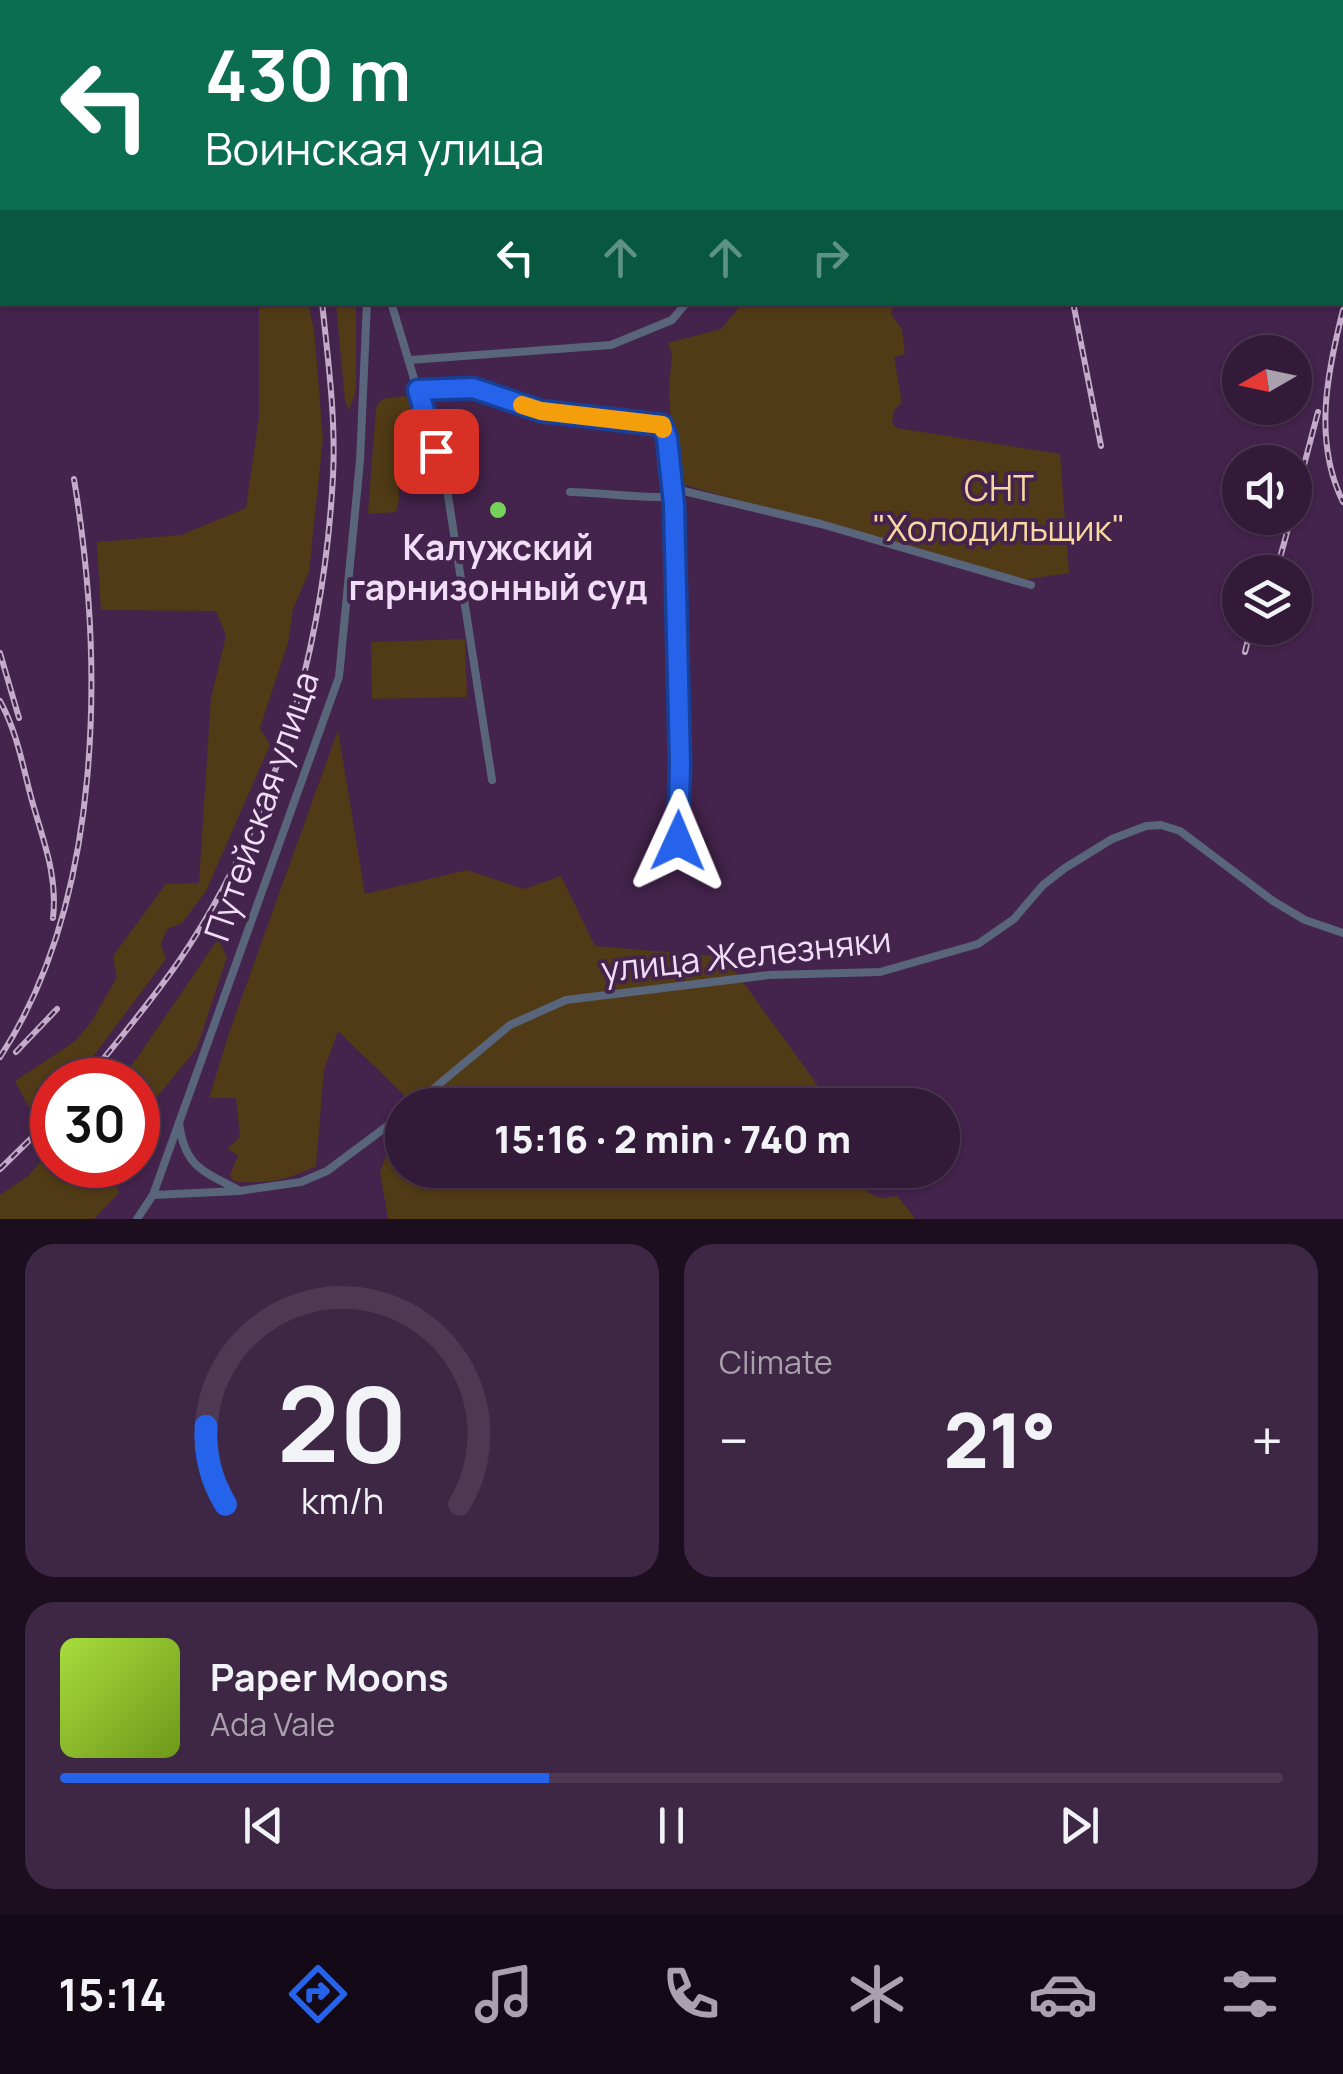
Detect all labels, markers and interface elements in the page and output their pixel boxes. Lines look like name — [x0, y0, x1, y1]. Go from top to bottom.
text: 430 m — [205, 26, 411, 122]
icon: left — [40, 40, 170, 170]
text: Воинская улица — [205, 117, 545, 179]
icon: left — [488, 230, 543, 285]
icon: ahead — [593, 230, 648, 285]
icon: ahead — [698, 230, 753, 285]
icon: right — [803, 230, 858, 285]
north arrow — [1222, 335, 1312, 425]
map controls — [1222, 335, 1312, 645]
pin — [394, 409, 479, 494]
icon: arrive — [409, 424, 464, 479]
button: sound — [1222, 445, 1312, 535]
park label: СНТ "Холодильщик" — [873, 464, 1125, 552]
marker: Калужский гарнизонный суд — [487, 499, 509, 521]
place label: Калужский гарнизонный суд — [348, 523, 648, 611]
button: layers — [1222, 555, 1312, 645]
street label: Путейская улица — [192, 665, 330, 947]
position arrow — [626, 789, 730, 893]
street label: улица Железняки — [599, 915, 893, 993]
speed limit sign: 30 — [30, 1058, 160, 1188]
text: 15:16 · 2 min · 740 m — [494, 1112, 851, 1164]
text: Climate — [719, 1340, 833, 1384]
text: 20 — [277, 1351, 407, 1493]
text: 21° — [943, 1388, 1057, 1491]
text: − — [719, 1402, 749, 1478]
text: + — [1251, 1402, 1283, 1478]
text: km/h — [300, 1476, 384, 1525]
text: Paper Moons — [210, 1650, 449, 1702]
text: Ada Vale — [210, 1702, 335, 1746]
icon: previous — [236, 1798, 291, 1853]
icon: pause — [644, 1798, 699, 1853]
icon: next — [1052, 1798, 1107, 1853]
icon: directions — [283, 1959, 353, 2029]
icon: music — [469, 1959, 539, 2029]
icon: phone — [656, 1959, 726, 2029]
icon: climate — [842, 1959, 912, 2029]
icon: car — [1028, 1959, 1098, 2029]
icon: filters — [1215, 1959, 1285, 2029]
text: 15:14 — [58, 1963, 167, 2025]

